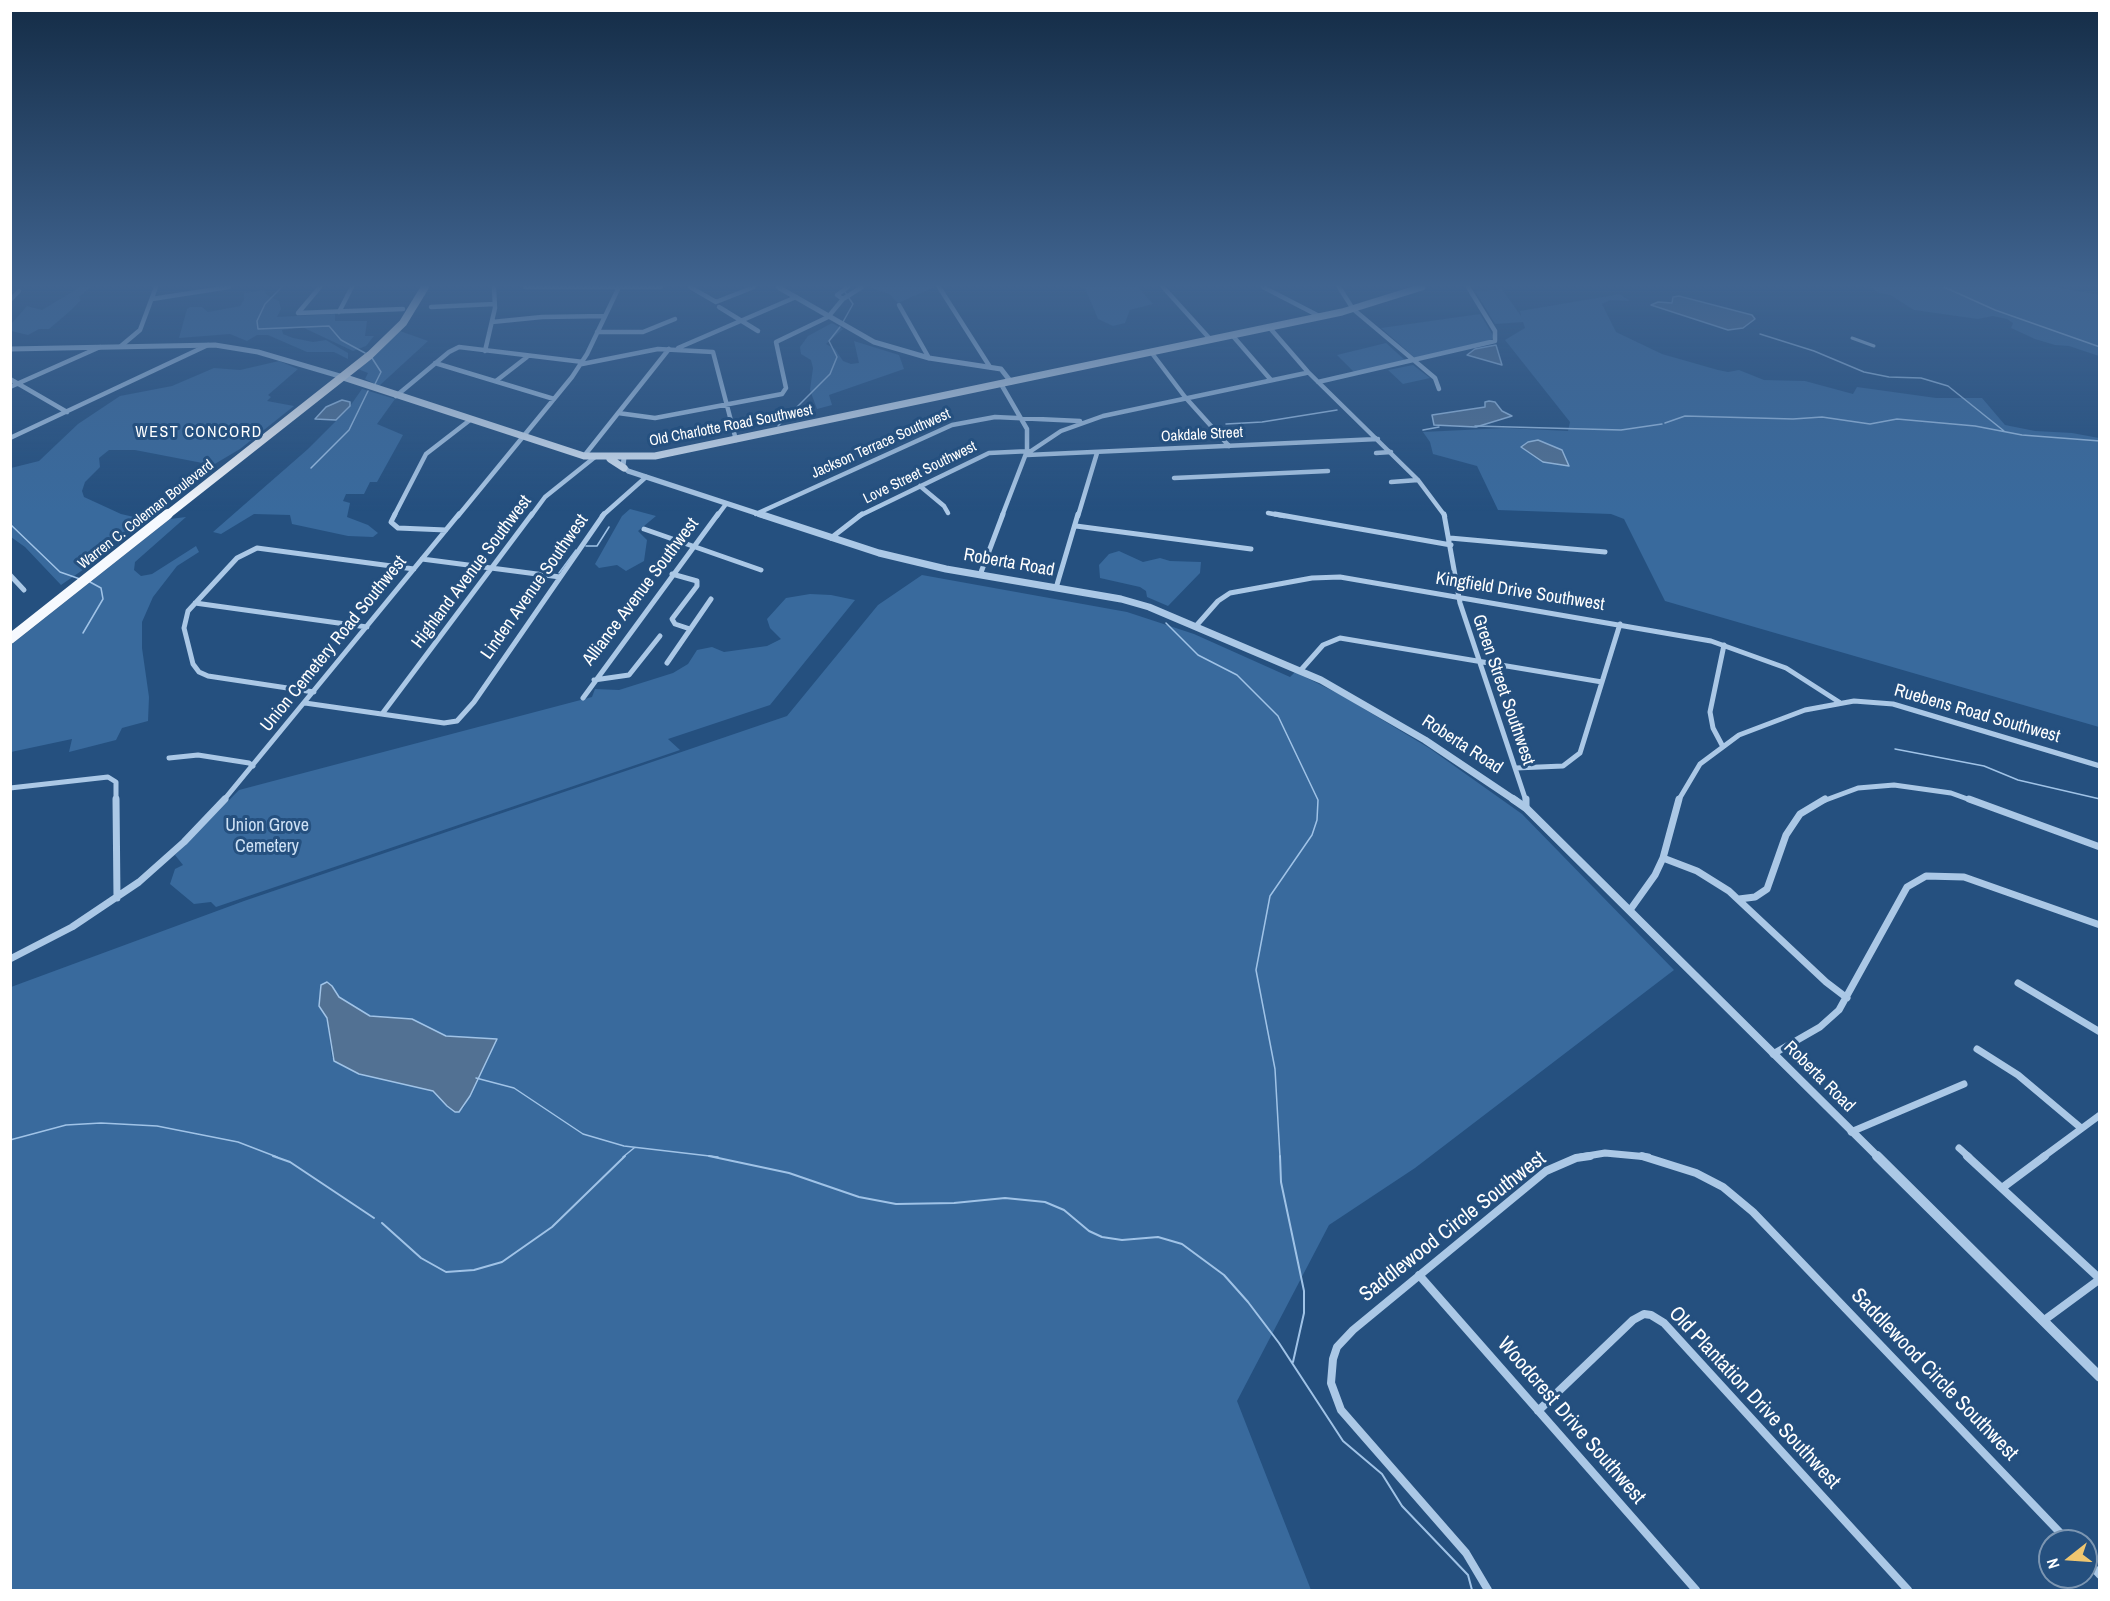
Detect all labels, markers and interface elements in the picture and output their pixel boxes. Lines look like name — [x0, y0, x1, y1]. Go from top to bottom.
street label: Old Charlotte Road Southwest — [648, 401, 814, 451]
street label: Jackson Terrace Southwest — [809, 405, 953, 483]
district label: WEST CONCORD — [135, 423, 263, 443]
street label: Oakdale Street — [1161, 424, 1243, 446]
street label: Love Street Southwest — [860, 438, 980, 508]
street label: Warren C. Coleman Boulevard — [75, 456, 217, 574]
street label: Highland Avenue Southwest — [407, 491, 537, 653]
street label: Linden Avenue Southwest — [477, 510, 593, 664]
street label: Alliance Avenue Southwest — [578, 514, 704, 670]
street label: Roberta Road — [962, 544, 1056, 582]
street label: Union Cemetery Road Southwest — [256, 552, 412, 736]
street label: Kingfield Drive Southwest — [1434, 568, 1606, 616]
street label: Green Street Southwest — [1467, 612, 1539, 768]
street label: Ruebens Road Southwest — [1892, 680, 2062, 748]
street label: Roberta Road — [1418, 711, 1506, 779]
park label: Union Grove Cemetery — [225, 815, 309, 858]
street label: Roberta Road — [1779, 1037, 1859, 1117]
street label: Saddlewood Circle Southwest — [1355, 1146, 1551, 1308]
street label: Saddlewood Circle Southwest — [1845, 1284, 2023, 1466]
street label: Old Plantation Drive Southwest — [1663, 1302, 1845, 1494]
street label: Woodcrest Drive Southwest — [1492, 1332, 1650, 1510]
north arrow — [2038, 1529, 2098, 1589]
text: N — [2041, 1556, 2065, 1571]

